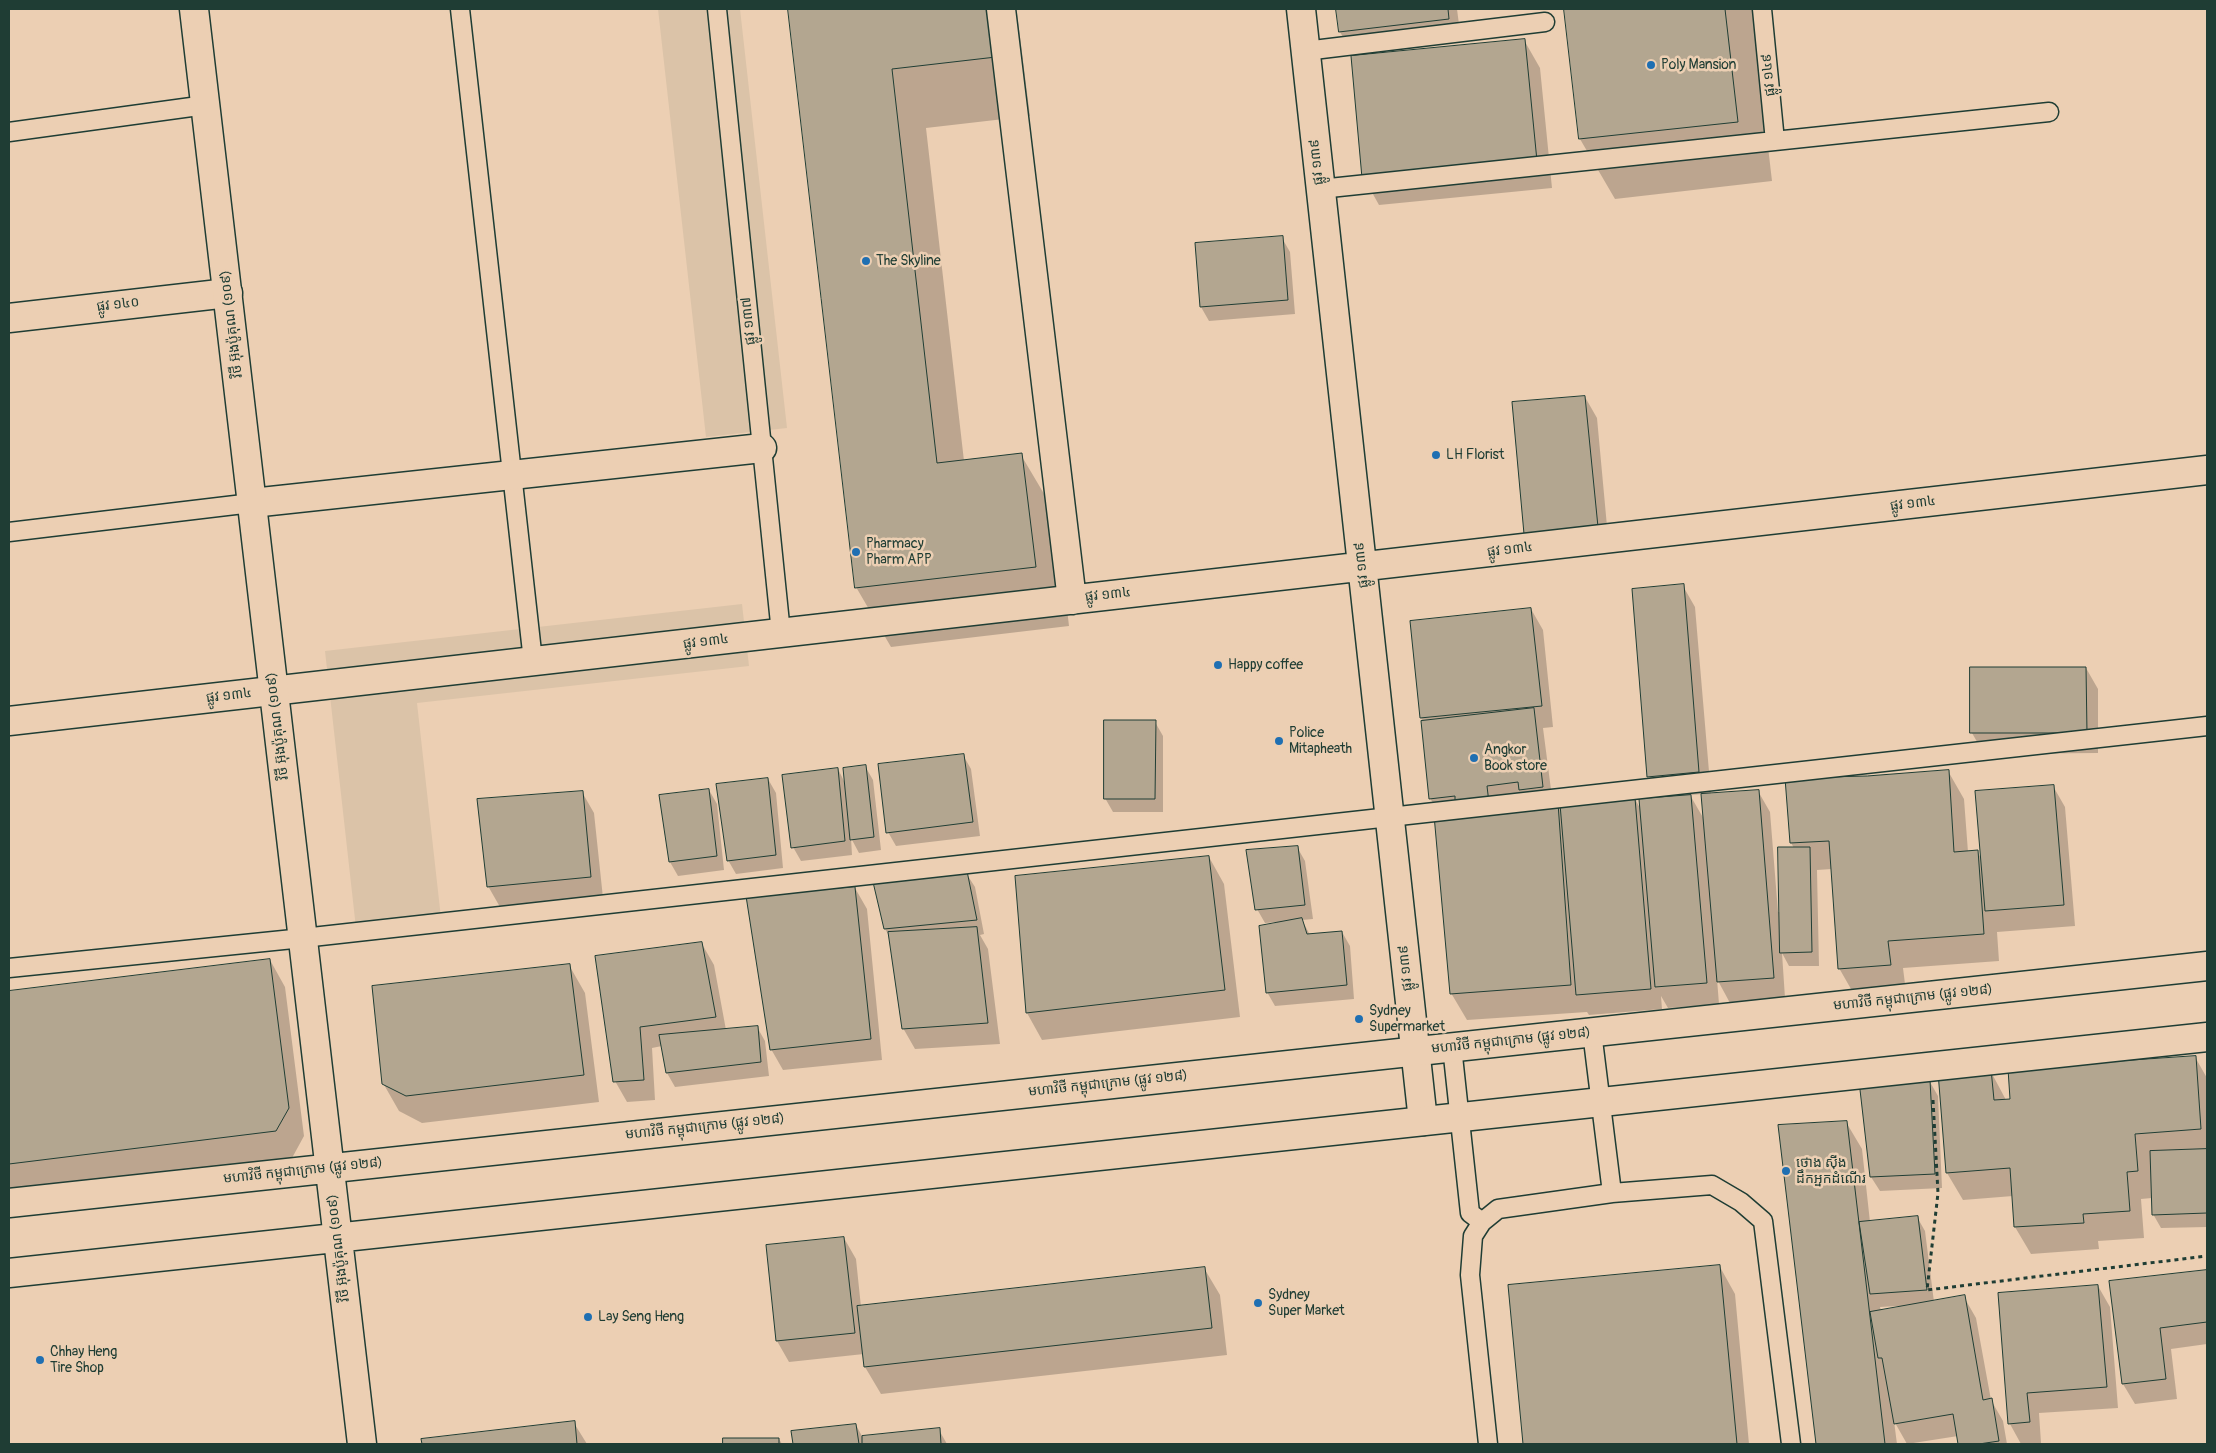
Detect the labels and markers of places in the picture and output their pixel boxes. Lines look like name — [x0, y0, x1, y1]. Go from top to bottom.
place label: Poly Mansion — [1661, 57, 1736, 73]
marker: Poly Mansion — [1645, 59, 1657, 71]
place label: The Skyline — [876, 253, 941, 269]
marker: The Skyline — [860, 255, 872, 267]
place label: LH Florist — [1446, 447, 1504, 463]
marker: LH Florist — [1430, 449, 1442, 461]
place label: Pharmacy Pharm APP — [866, 536, 932, 568]
marker: Pharmacy Pharm APP — [850, 546, 862, 558]
place label: Happy coffee — [1228, 657, 1303, 673]
marker: Happy coffee — [1212, 659, 1224, 671]
place label: Police Mitapheath — [1289, 725, 1352, 758]
marker: Police Mitapheath — [1273, 735, 1285, 747]
place label: Angkor Book store — [1484, 742, 1547, 774]
marker: Angkor Book store — [1468, 752, 1480, 764]
place label: Sydney Supermarket — [1369, 1003, 1445, 1036]
marker: Sydney Supermarket — [1353, 1013, 1365, 1025]
place label: ថោង ស៊ីង ដឹកអ្នកដំណើរ — [1796, 1155, 1866, 1188]
marker: ថោង ស៊ីង ដឹកអ្នកដំណើរ — [1780, 1165, 1792, 1177]
place label: Sydney Super Market — [1268, 1287, 1345, 1320]
marker: Sydney Super Market — [1252, 1297, 1264, 1309]
place label: Lay Seng Heng — [598, 1309, 684, 1325]
marker: Lay Seng Heng — [582, 1311, 594, 1323]
place label: Chhay Heng Tire Shop — [50, 1344, 117, 1376]
marker: Chhay Heng Tire Shop — [34, 1354, 46, 1366]

